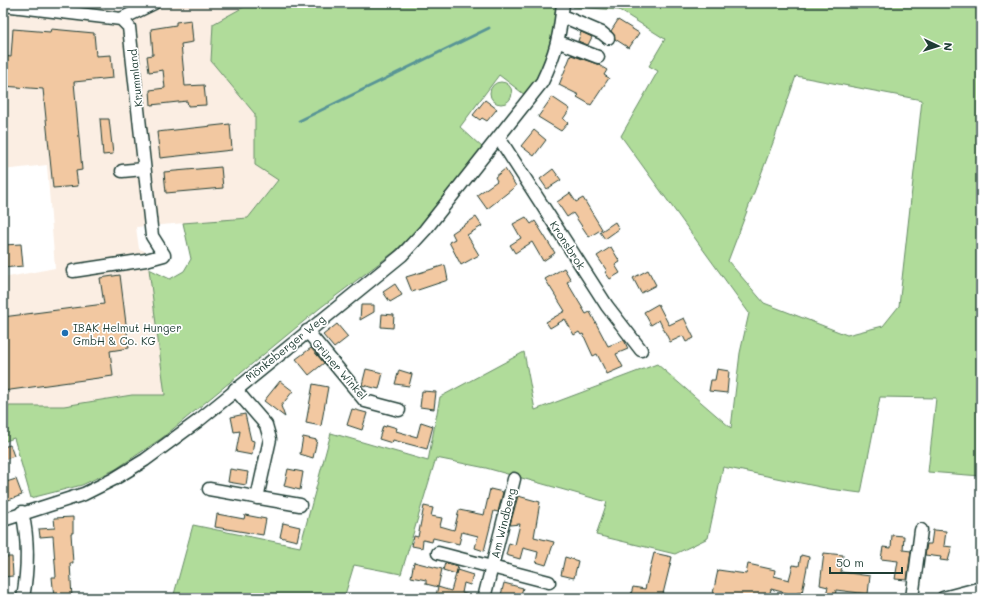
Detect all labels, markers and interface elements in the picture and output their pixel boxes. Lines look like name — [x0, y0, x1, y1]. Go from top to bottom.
north arrow — [918, 26, 958, 66]
text: N — [941, 42, 956, 51]
street label: Krummland — [124, 48, 146, 108]
street label: Kronsbrok — [547, 218, 589, 272]
street label: Mönkeberger Weg — [242, 311, 328, 385]
place label: IBAK Helmut Hunger GmbH & Co. KG — [73, 320, 182, 348]
marker: IBAK Helmut Hunger GmbH & Co. KG — [60, 328, 70, 338]
street label: Grüner Winkel — [309, 335, 371, 403]
street label: Am Windberg — [487, 486, 519, 560]
scale bar — [830, 549, 902, 575]
text: 50 m — [836, 554, 864, 570]

